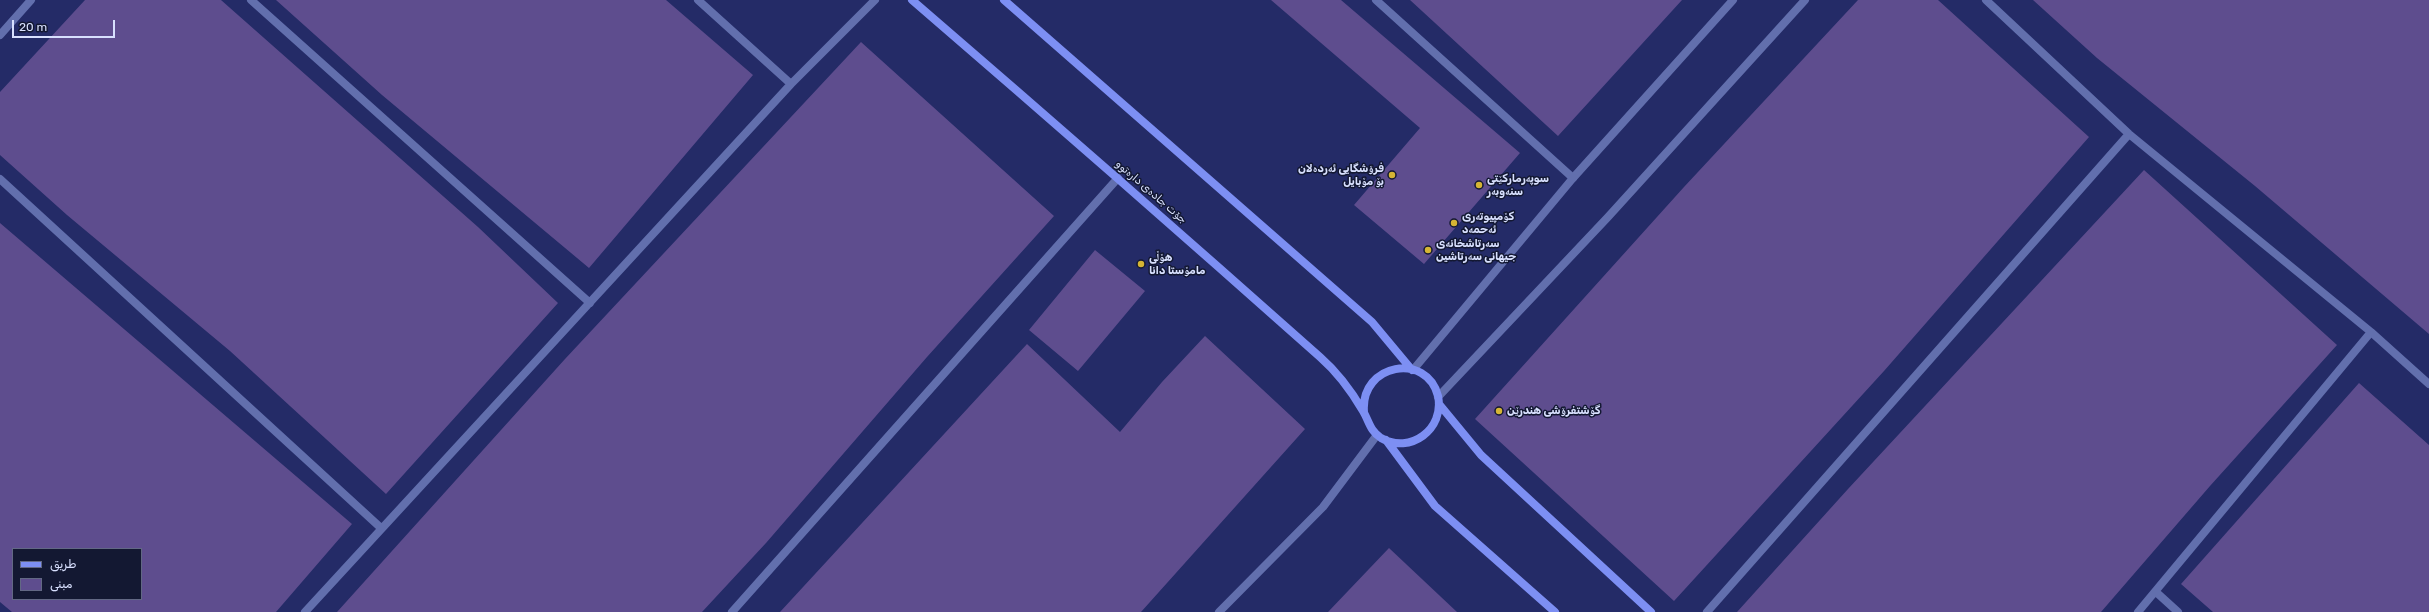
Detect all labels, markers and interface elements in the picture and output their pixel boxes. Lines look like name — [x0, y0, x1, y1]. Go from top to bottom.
scale bar — [14, 12, 117, 38]
text: 20 m — [19, 20, 47, 34]
street label: جۆت جادەی دارەتوو — [1113, 157, 1189, 227]
place label: فرۆشگایی ئەردەلان بۆ مۆبایل — [1298, 162, 1384, 188]
marker: فرۆشگایی ئەردەلان بۆ مۆبایل — [1387, 170, 1397, 180]
place label: سوپەرمارکێتی سنەوبەر — [1487, 172, 1549, 198]
marker: سوپەرمارکێتی سنەوبەر — [1474, 180, 1484, 190]
place label: کۆمپیوتەری ئەحمەد — [1462, 210, 1514, 236]
marker: کۆمپیوتەری ئەحمەد — [1449, 218, 1459, 228]
place label: سەرتاشخانەی جیهانی سەرتاشین — [1436, 237, 1516, 263]
marker: سەرتاشخانەی جیهانی سەرتاشین — [1423, 245, 1433, 255]
place label: هۆڵی مامۆستا دانا — [1149, 251, 1206, 277]
marker: هۆڵی مامۆستا دانا — [1136, 259, 1146, 269]
place label: گۆشتفرۆشی هندرێن — [1507, 404, 1600, 418]
marker: گۆشتفرۆشی هندرێن — [1494, 406, 1504, 416]
legend — [12, 548, 142, 600]
text: طريق — [50, 557, 76, 571]
text: مبنى — [50, 577, 72, 591]

